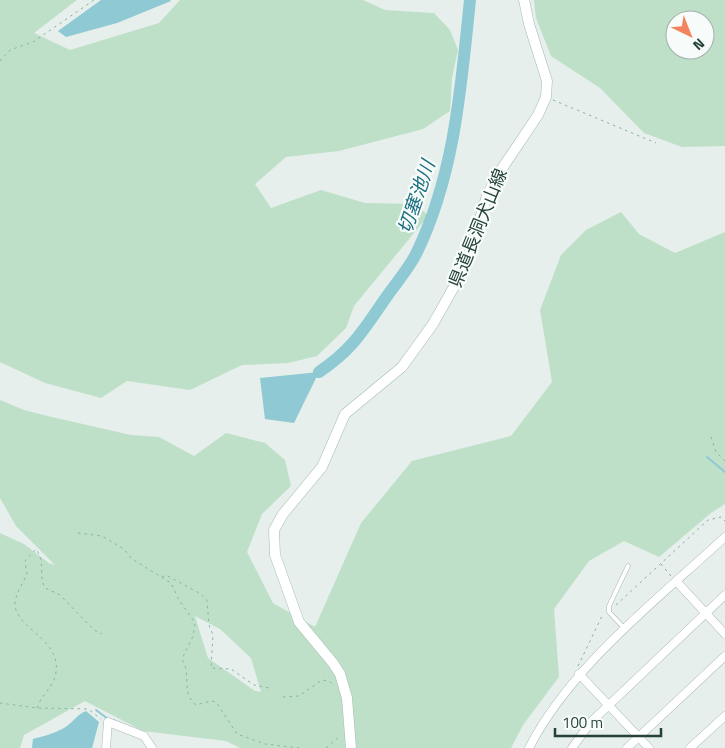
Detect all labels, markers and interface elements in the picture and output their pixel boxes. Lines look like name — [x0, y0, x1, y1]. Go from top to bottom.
north arrow — [665, 10, 715, 60]
text: N — [688, 34, 710, 56]
water label: 切塞池川 — [389, 154, 442, 237]
street label: 県道長洞犬山線 — [441, 164, 514, 291]
scale bar — [555, 706, 661, 738]
text: 100 m — [562, 711, 603, 734]

